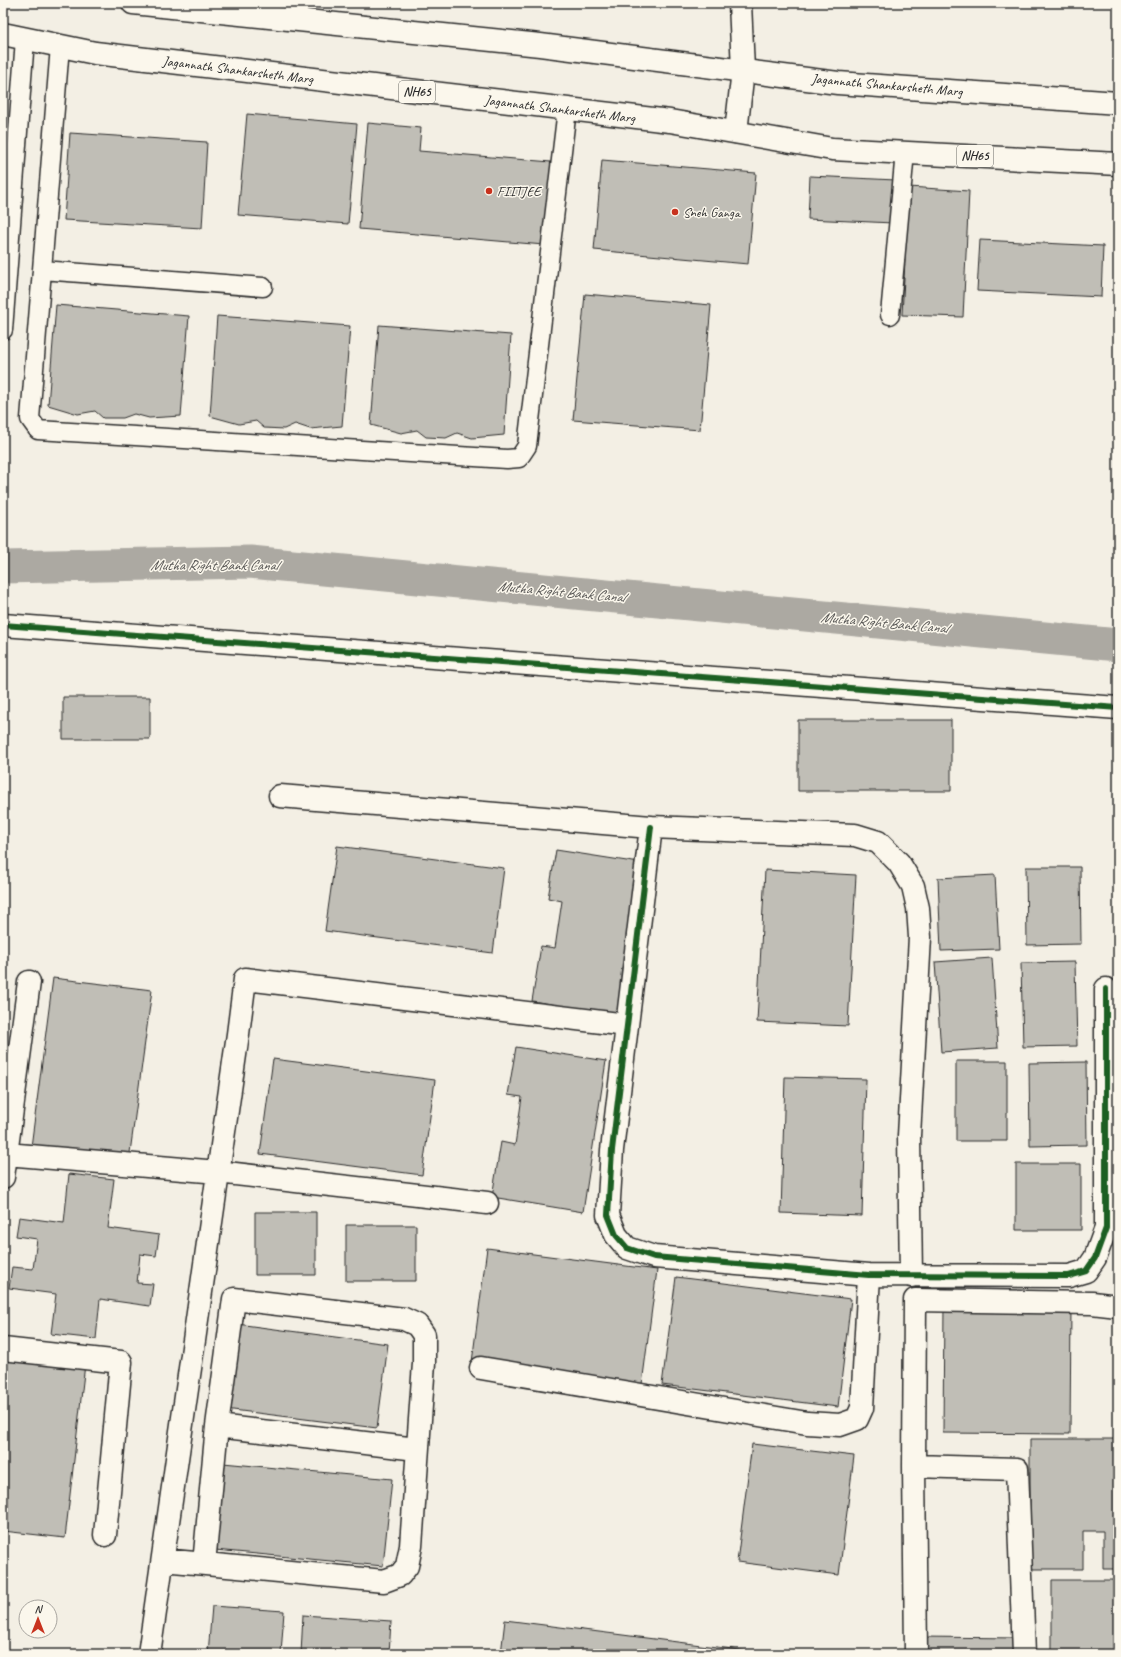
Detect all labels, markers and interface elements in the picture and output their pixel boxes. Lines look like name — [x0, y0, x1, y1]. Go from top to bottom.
street label: Jagannath Shankarsheth Marg — [161, 52, 315, 88]
street label: Jagannath Shankarsheth Marg — [810, 70, 964, 100]
road number: NH65 — [399, 81, 435, 103]
street label: Jagannath Shankarsheth Marg — [483, 91, 637, 127]
road number: NH65 — [957, 145, 993, 167]
place label: FIITJEE — [497, 183, 542, 200]
marker: FIITJEE — [484, 186, 494, 196]
place label: Sneh Ganga — [683, 204, 741, 221]
marker: Sneh Ganga — [670, 207, 680, 217]
water label: Mutha Right Bank Canal — [150, 556, 283, 575]
water label: Mutha Right Bank Canal — [497, 577, 631, 607]
water label: Mutha Right Bank Canal — [820, 608, 954, 638]
north arrow — [18, 1599, 58, 1639]
text: N — [35, 1602, 44, 1616]

